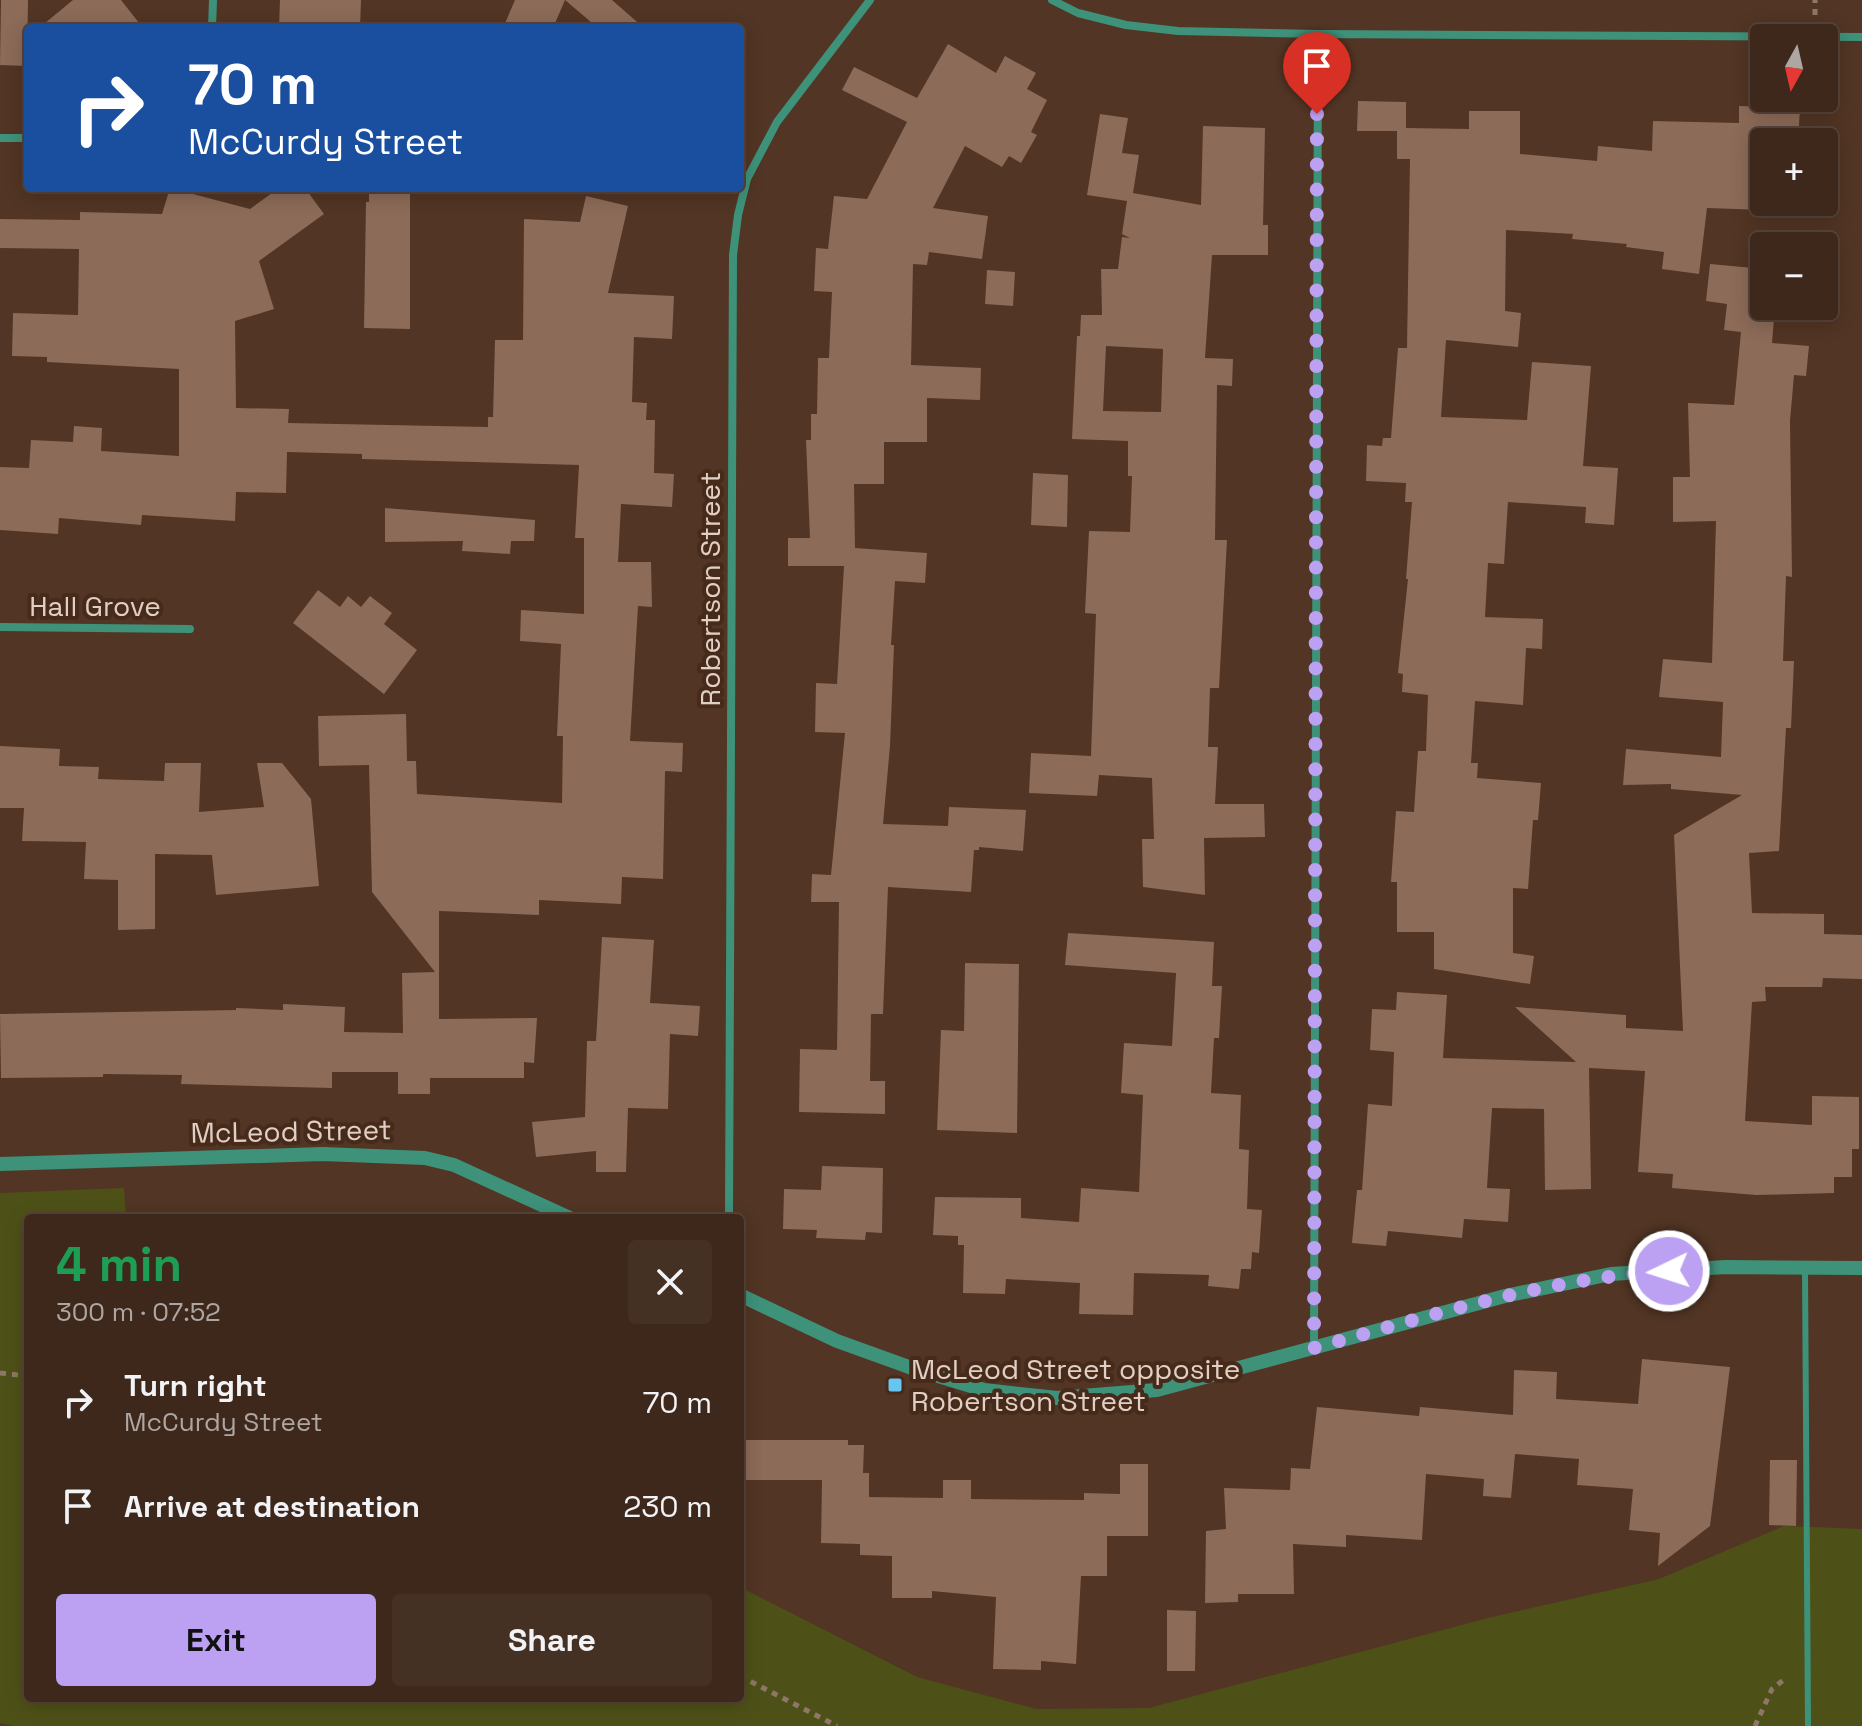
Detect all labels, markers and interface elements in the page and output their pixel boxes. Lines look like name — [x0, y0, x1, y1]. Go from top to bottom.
north arrow — [1750, 24, 1838, 112]
map controls — [1750, 24, 1838, 320]
pin — [1283, 32, 1351, 114]
icon: arrive — [1295, 44, 1339, 88]
text: 70 m — [188, 49, 317, 120]
icon: right — [56, 56, 160, 160]
text: McCurdy Street — [188, 119, 463, 165]
button: + — [1750, 128, 1838, 216]
button: − — [1750, 232, 1838, 320]
street label: Robertson Street — [692, 472, 728, 707]
street label: Hall Grove — [29, 588, 161, 624]
street label: McLeod Street — [190, 1111, 392, 1151]
position arrow — [1627, 1229, 1711, 1313]
text: 4 min — [56, 1234, 182, 1295]
button: close — [628, 1240, 712, 1324]
text: 300 m · 07:52 — [56, 1295, 221, 1329]
place label: McLeod Street opposite Robertson Street — [911, 1351, 1240, 1419]
text: Turn right — [124, 1366, 267, 1405]
marker: McLeod Street opposite Robertson Street — [886, 1376, 904, 1394]
icon: right — [56, 1380, 100, 1424]
text: 70 m — [643, 1383, 712, 1422]
text: McCurdy Street — [124, 1405, 323, 1439]
icon: arrive — [56, 1484, 100, 1528]
text: Arrive at destination — [124, 1487, 420, 1526]
text: 230 m — [623, 1487, 712, 1526]
button: Exit — [56, 1594, 376, 1686]
button: Share — [392, 1594, 712, 1686]

